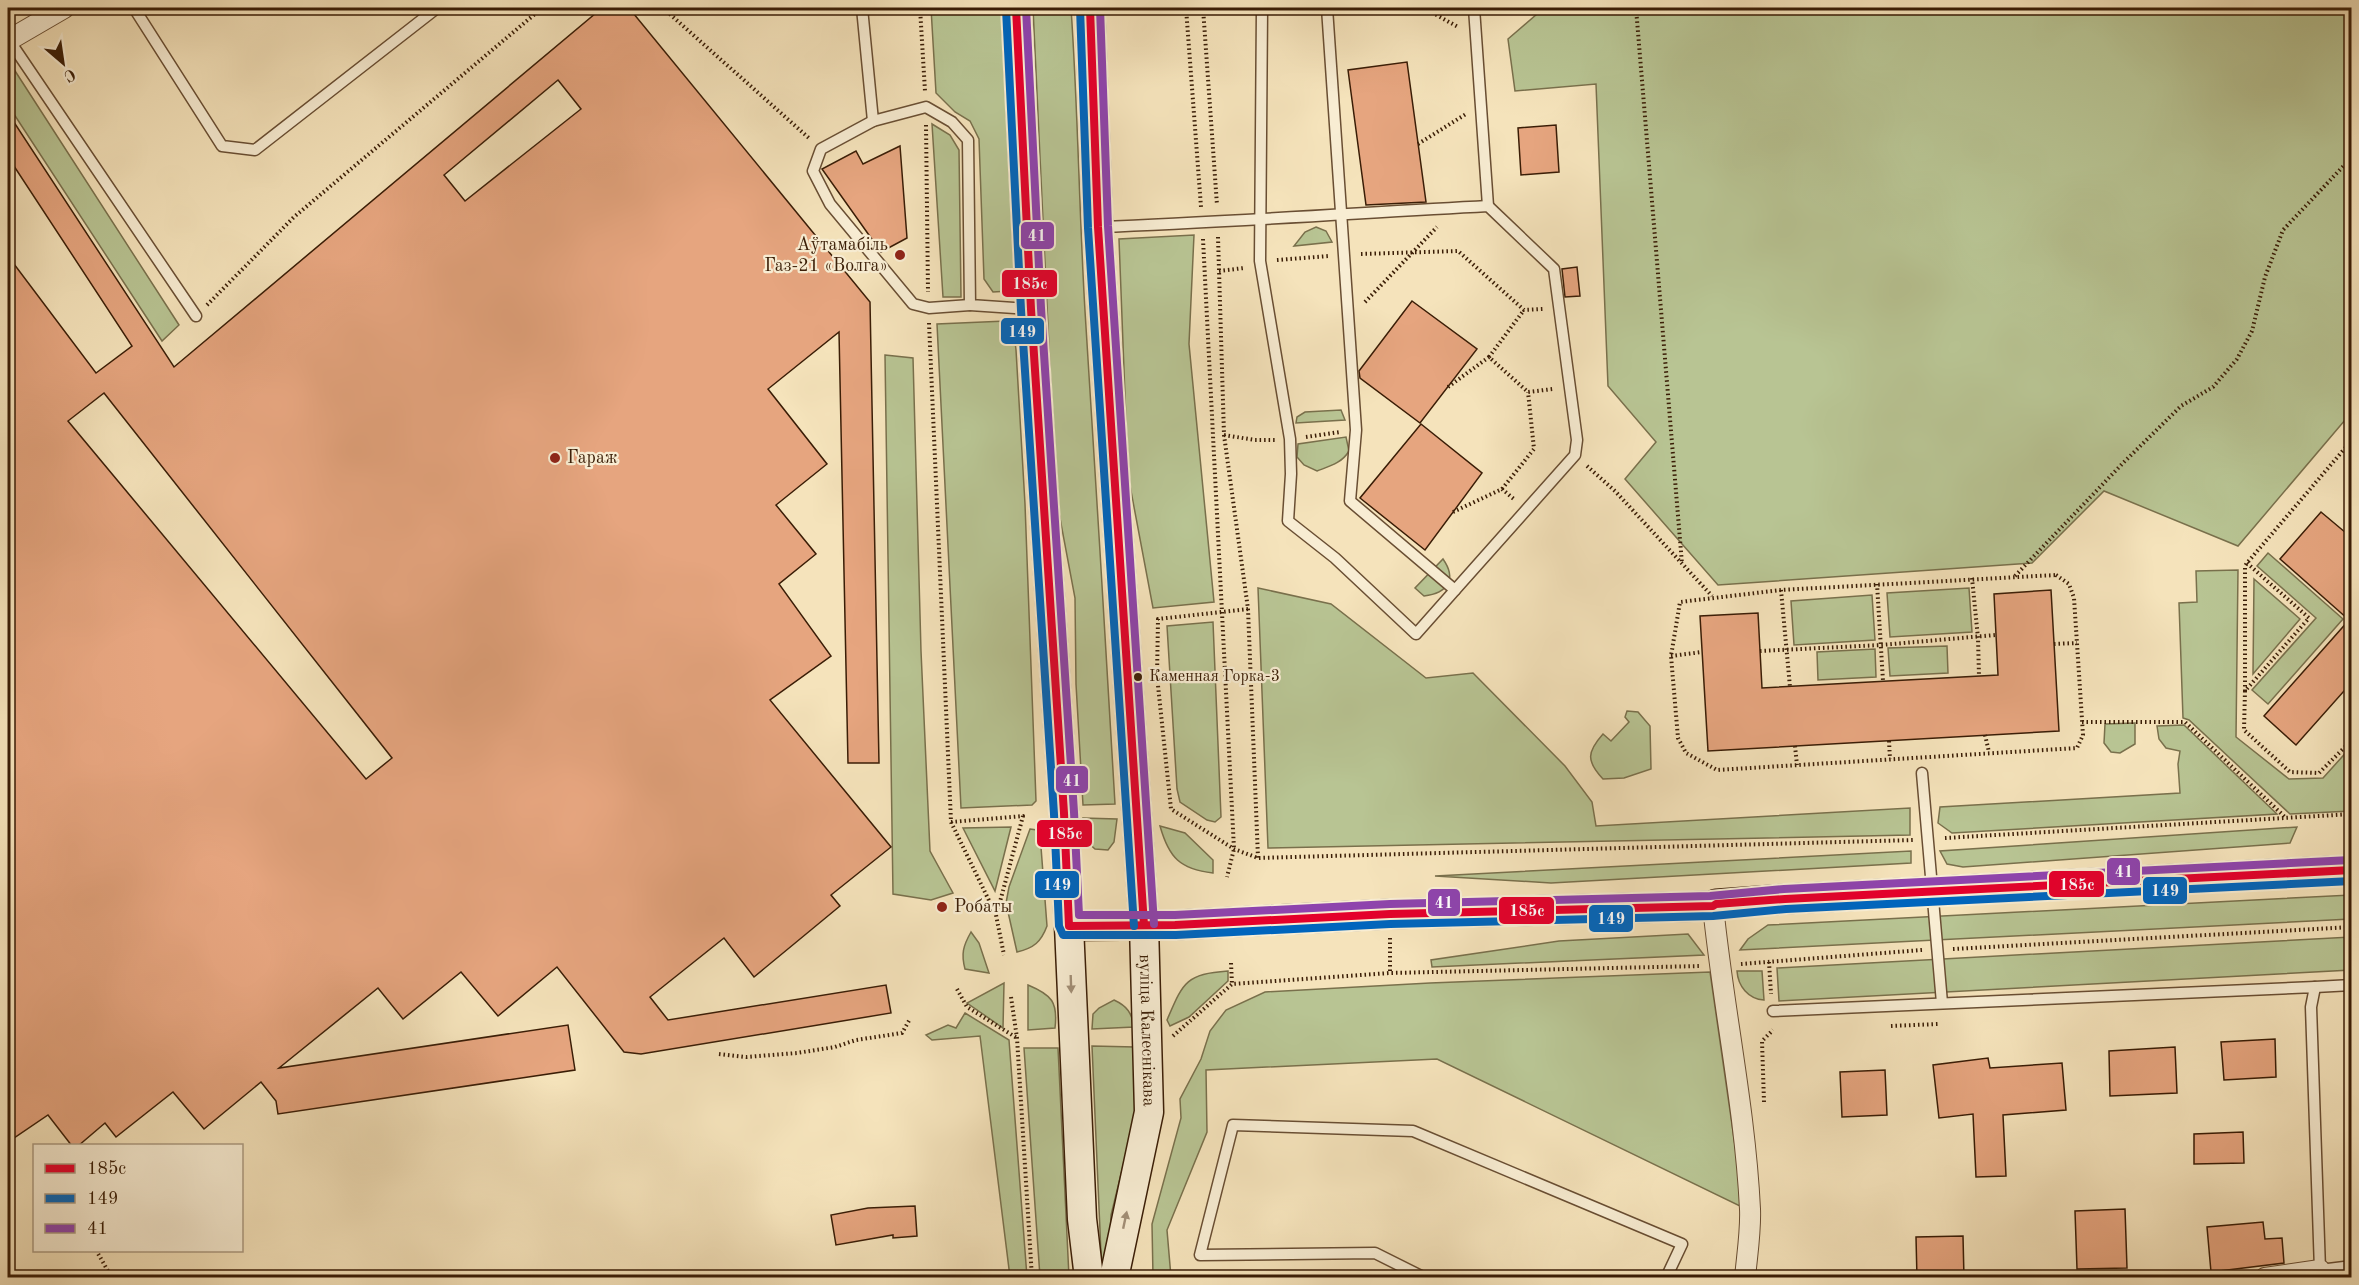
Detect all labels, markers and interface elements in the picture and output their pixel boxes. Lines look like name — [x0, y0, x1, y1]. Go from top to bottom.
north arrow — [33, 33, 93, 93]
text: С — [61, 65, 78, 84]
line badge: 41 — [1020, 221, 1055, 250]
text: 41 — [1028, 229, 1046, 245]
place label: Аўтамабіль Газ-21 «Волга» — [764, 236, 888, 275]
marker: Аўтамабіль Газ-21 «Волга» — [893, 248, 907, 262]
line badge: 185с — [1001, 269, 1058, 298]
text: 185с — [1012, 277, 1048, 293]
line badge: 149 — [1000, 317, 1045, 345]
text: 149 — [1008, 325, 1036, 341]
place label: Гараж — [567, 449, 618, 467]
marker: Гараж — [548, 451, 562, 465]
place label: Каменная Горка-3 — [1149, 669, 1280, 685]
marker: Каменная Горка-3 — [1132, 671, 1144, 683]
line badge: 41 — [1055, 765, 1089, 794]
text: 41 — [1063, 774, 1081, 790]
line badge: 185с — [1036, 819, 1093, 848]
text: 185с — [1047, 827, 1083, 843]
line badge: 41 — [2106, 857, 2141, 886]
text: 41 — [2115, 865, 2133, 881]
line badge: 149 — [1034, 870, 1080, 899]
line badge: 185с — [2048, 870, 2105, 898]
line badge: 149 — [2142, 876, 2188, 905]
text: 149 — [1043, 878, 1071, 894]
text: 185с — [2059, 878, 2095, 894]
text: 149 — [2151, 884, 2179, 900]
line badge: 41 — [1427, 888, 1461, 917]
text: 41 — [1435, 896, 1453, 912]
line badge: 185с — [1498, 896, 1555, 925]
place label: Робаты — [954, 898, 1012, 916]
marker: Робаты — [935, 900, 949, 914]
text: 185с — [1509, 904, 1545, 920]
line badge: 149 — [1588, 904, 1634, 933]
text: 149 — [1597, 912, 1625, 928]
street label: вуліца Калеснікава — [1136, 954, 1158, 1107]
one-way arrow — [1066, 975, 1075, 994]
legend — [33, 1144, 243, 1252]
text: 185с — [87, 1160, 126, 1178]
text: 149 — [87, 1190, 118, 1208]
one-way arrow — [1121, 1211, 1131, 1230]
text: 41 — [87, 1220, 108, 1238]

